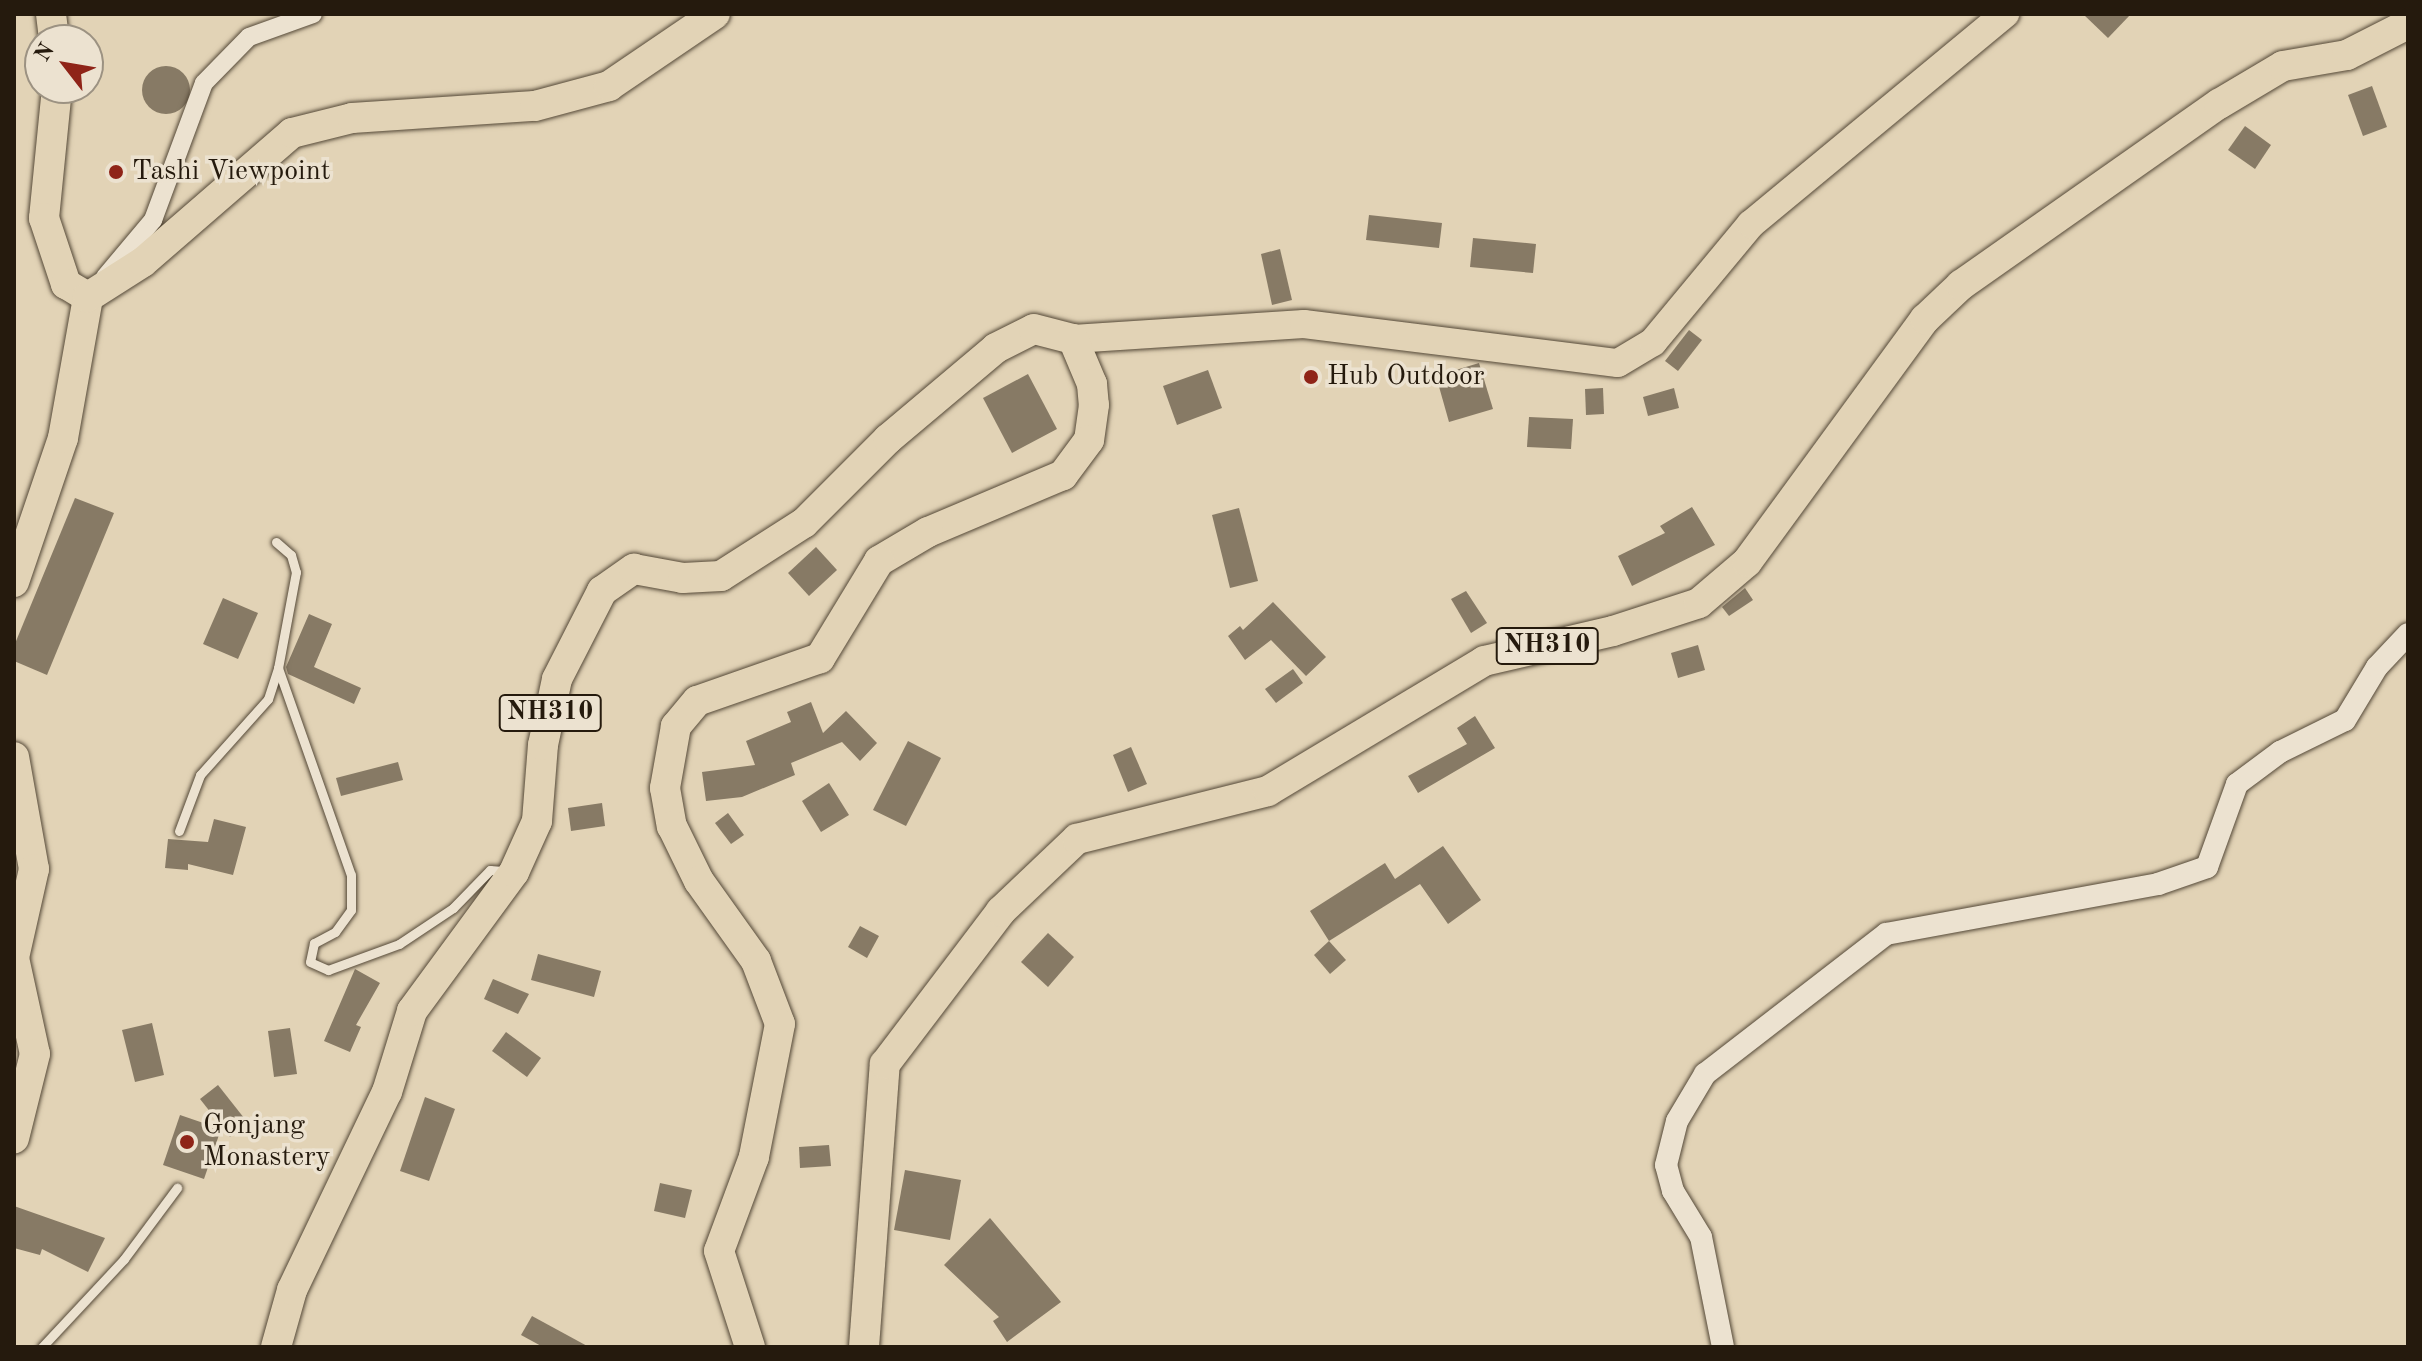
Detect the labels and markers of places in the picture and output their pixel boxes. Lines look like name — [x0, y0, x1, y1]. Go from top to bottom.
place label: Tashi Viewpoint — [132, 155, 331, 189]
marker: Tashi Viewpoint — [107, 163, 125, 181]
place label: Hub Outdoor — [1327, 360, 1484, 394]
marker: Hub Outdoor — [1302, 368, 1320, 386]
place label: Gonjang Monastery — [203, 1109, 330, 1175]
marker: Gonjang Monastery — [178, 1133, 196, 1151]

